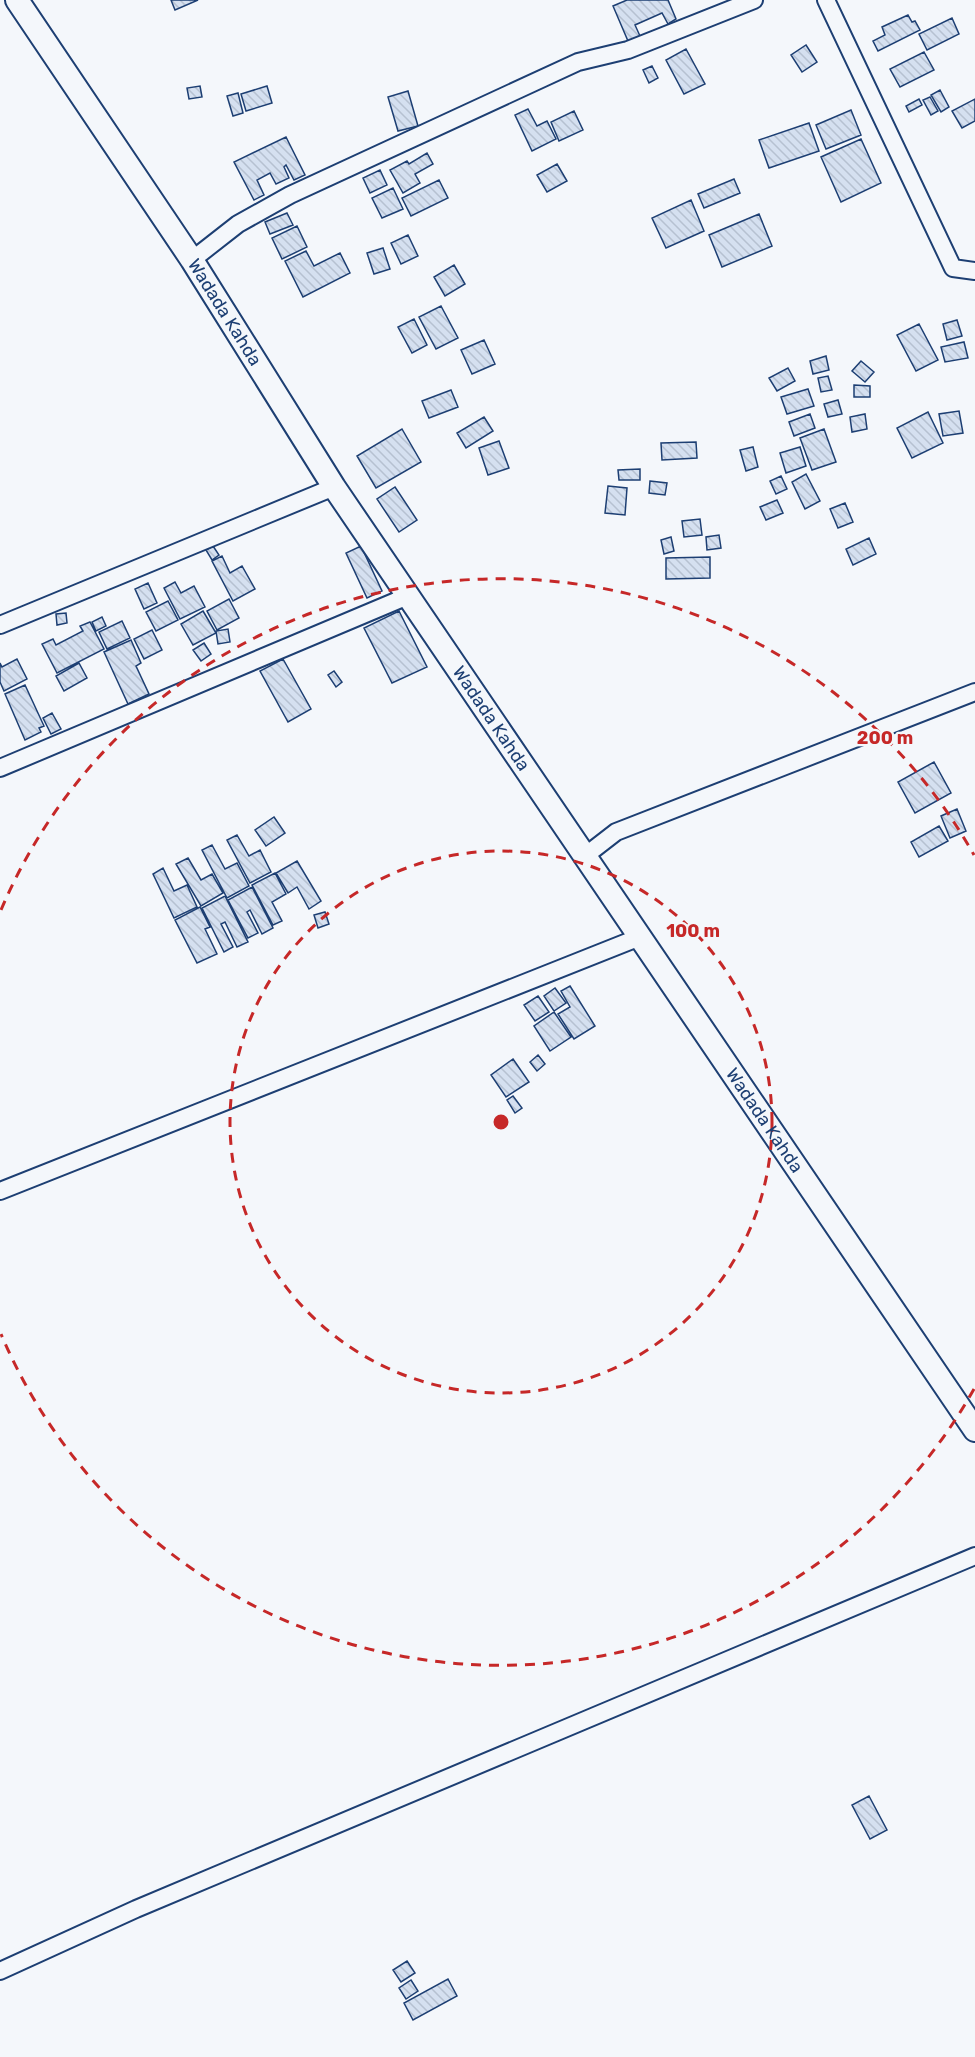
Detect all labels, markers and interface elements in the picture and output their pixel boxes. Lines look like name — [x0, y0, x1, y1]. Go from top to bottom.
street label: Wadada Kahda — [183, 255, 266, 370]
street label: Wadada Kahda — [448, 662, 535, 775]
text: 200 m — [857, 727, 913, 749]
text: 100 m — [666, 920, 720, 942]
street label: Wadada Kahda — [721, 1064, 808, 1177]
centre of rings — [491, 1112, 511, 1132]

